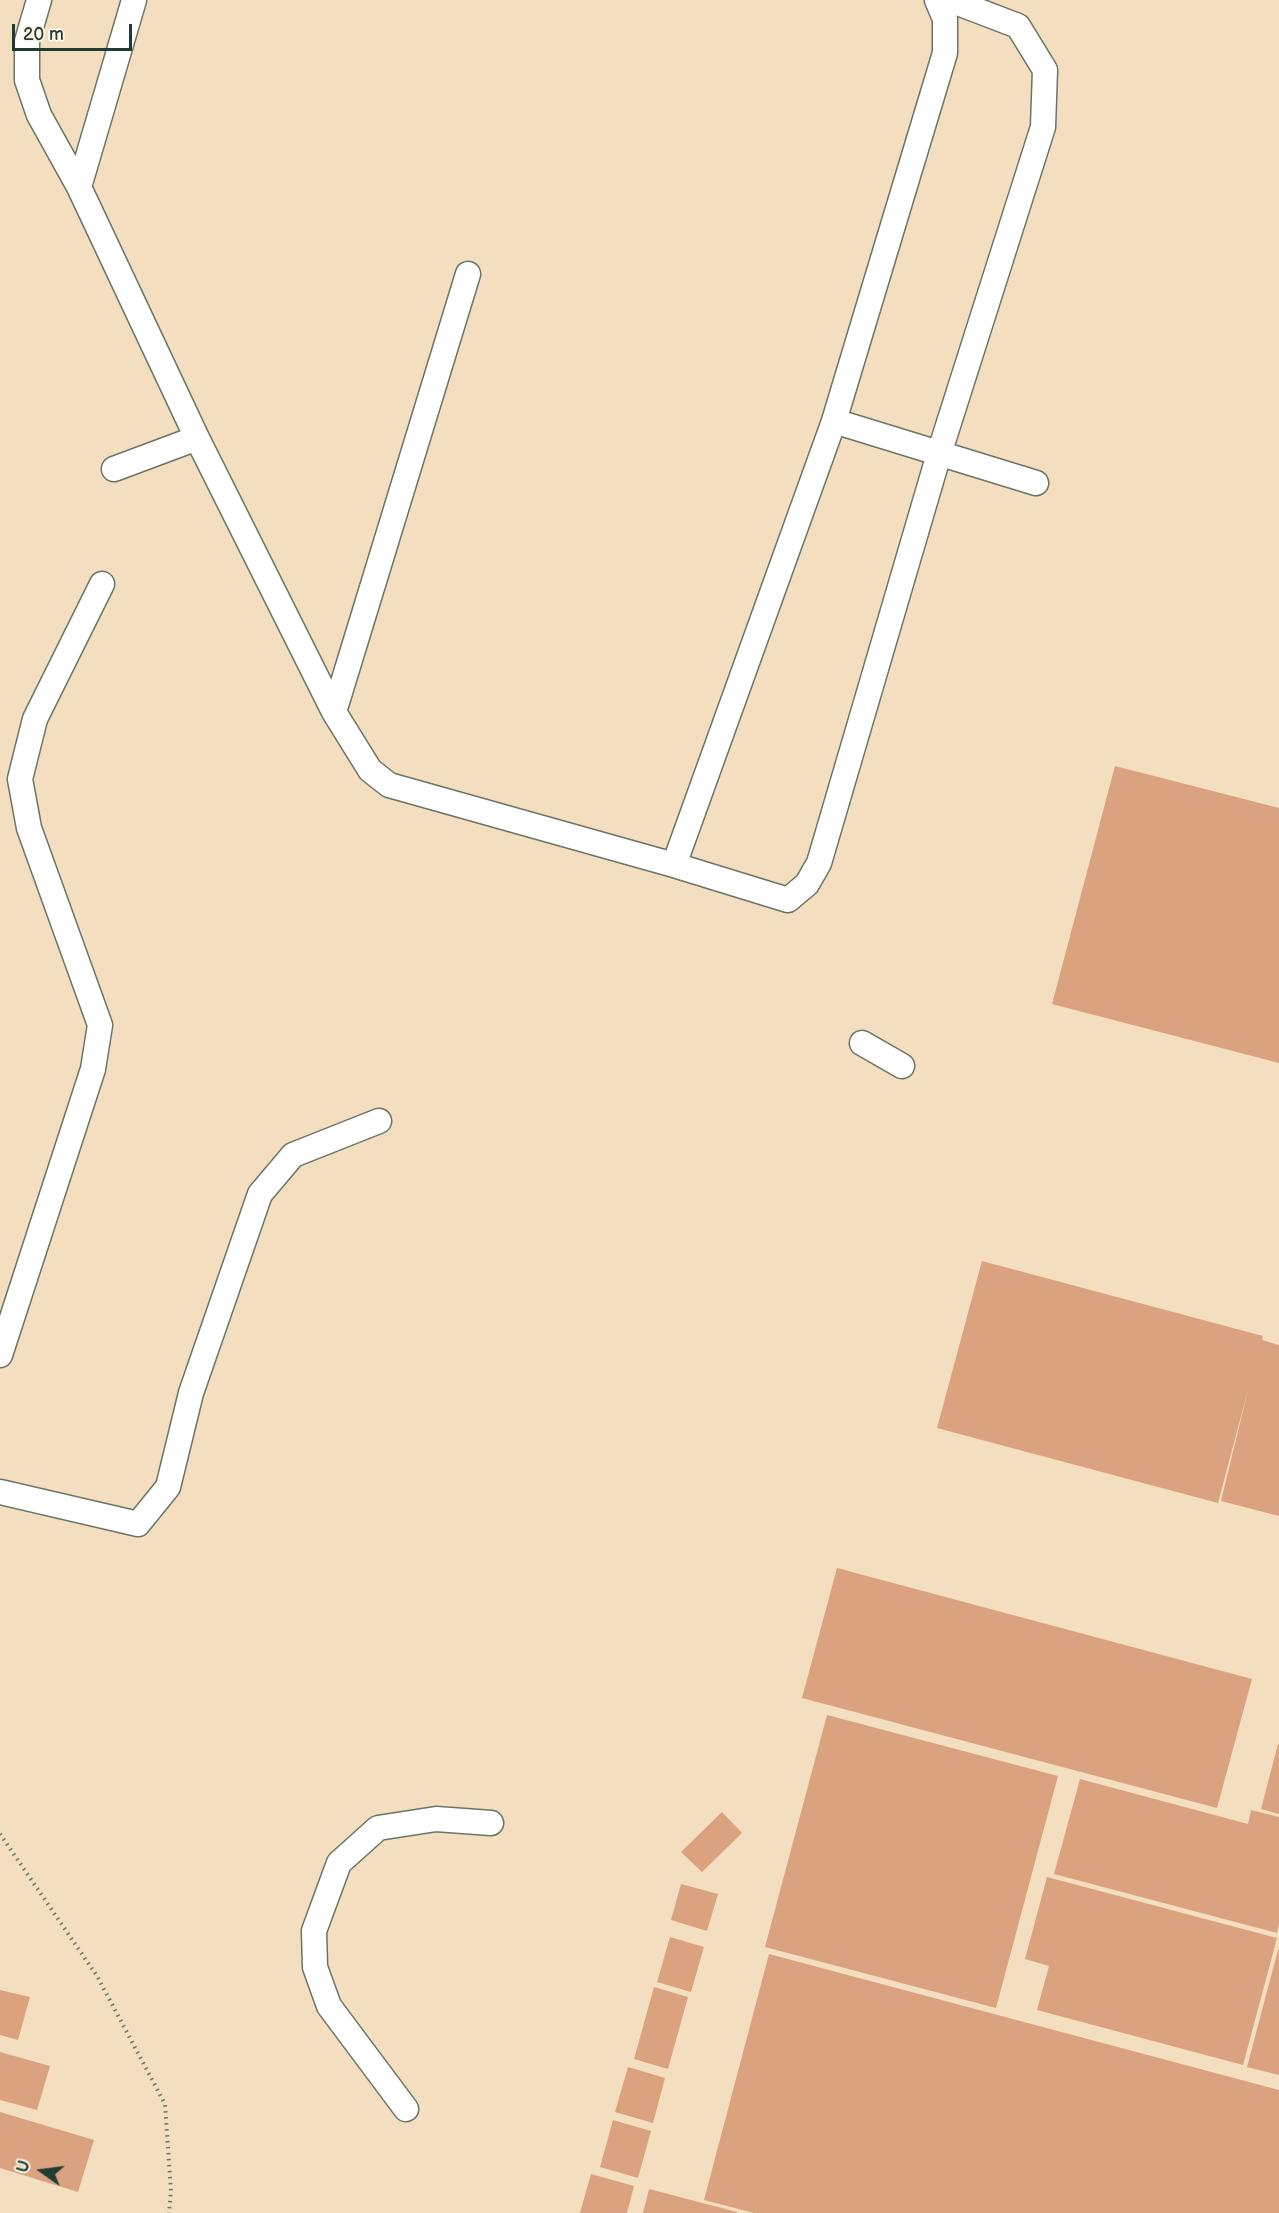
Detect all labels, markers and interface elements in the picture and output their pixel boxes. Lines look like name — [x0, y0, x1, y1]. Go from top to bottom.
scale bar — [15, 12, 135, 50]
text: 20 m — [23, 24, 64, 45]
north arrow — [12, 2141, 72, 2201]
text: U — [13, 2159, 35, 2174]

